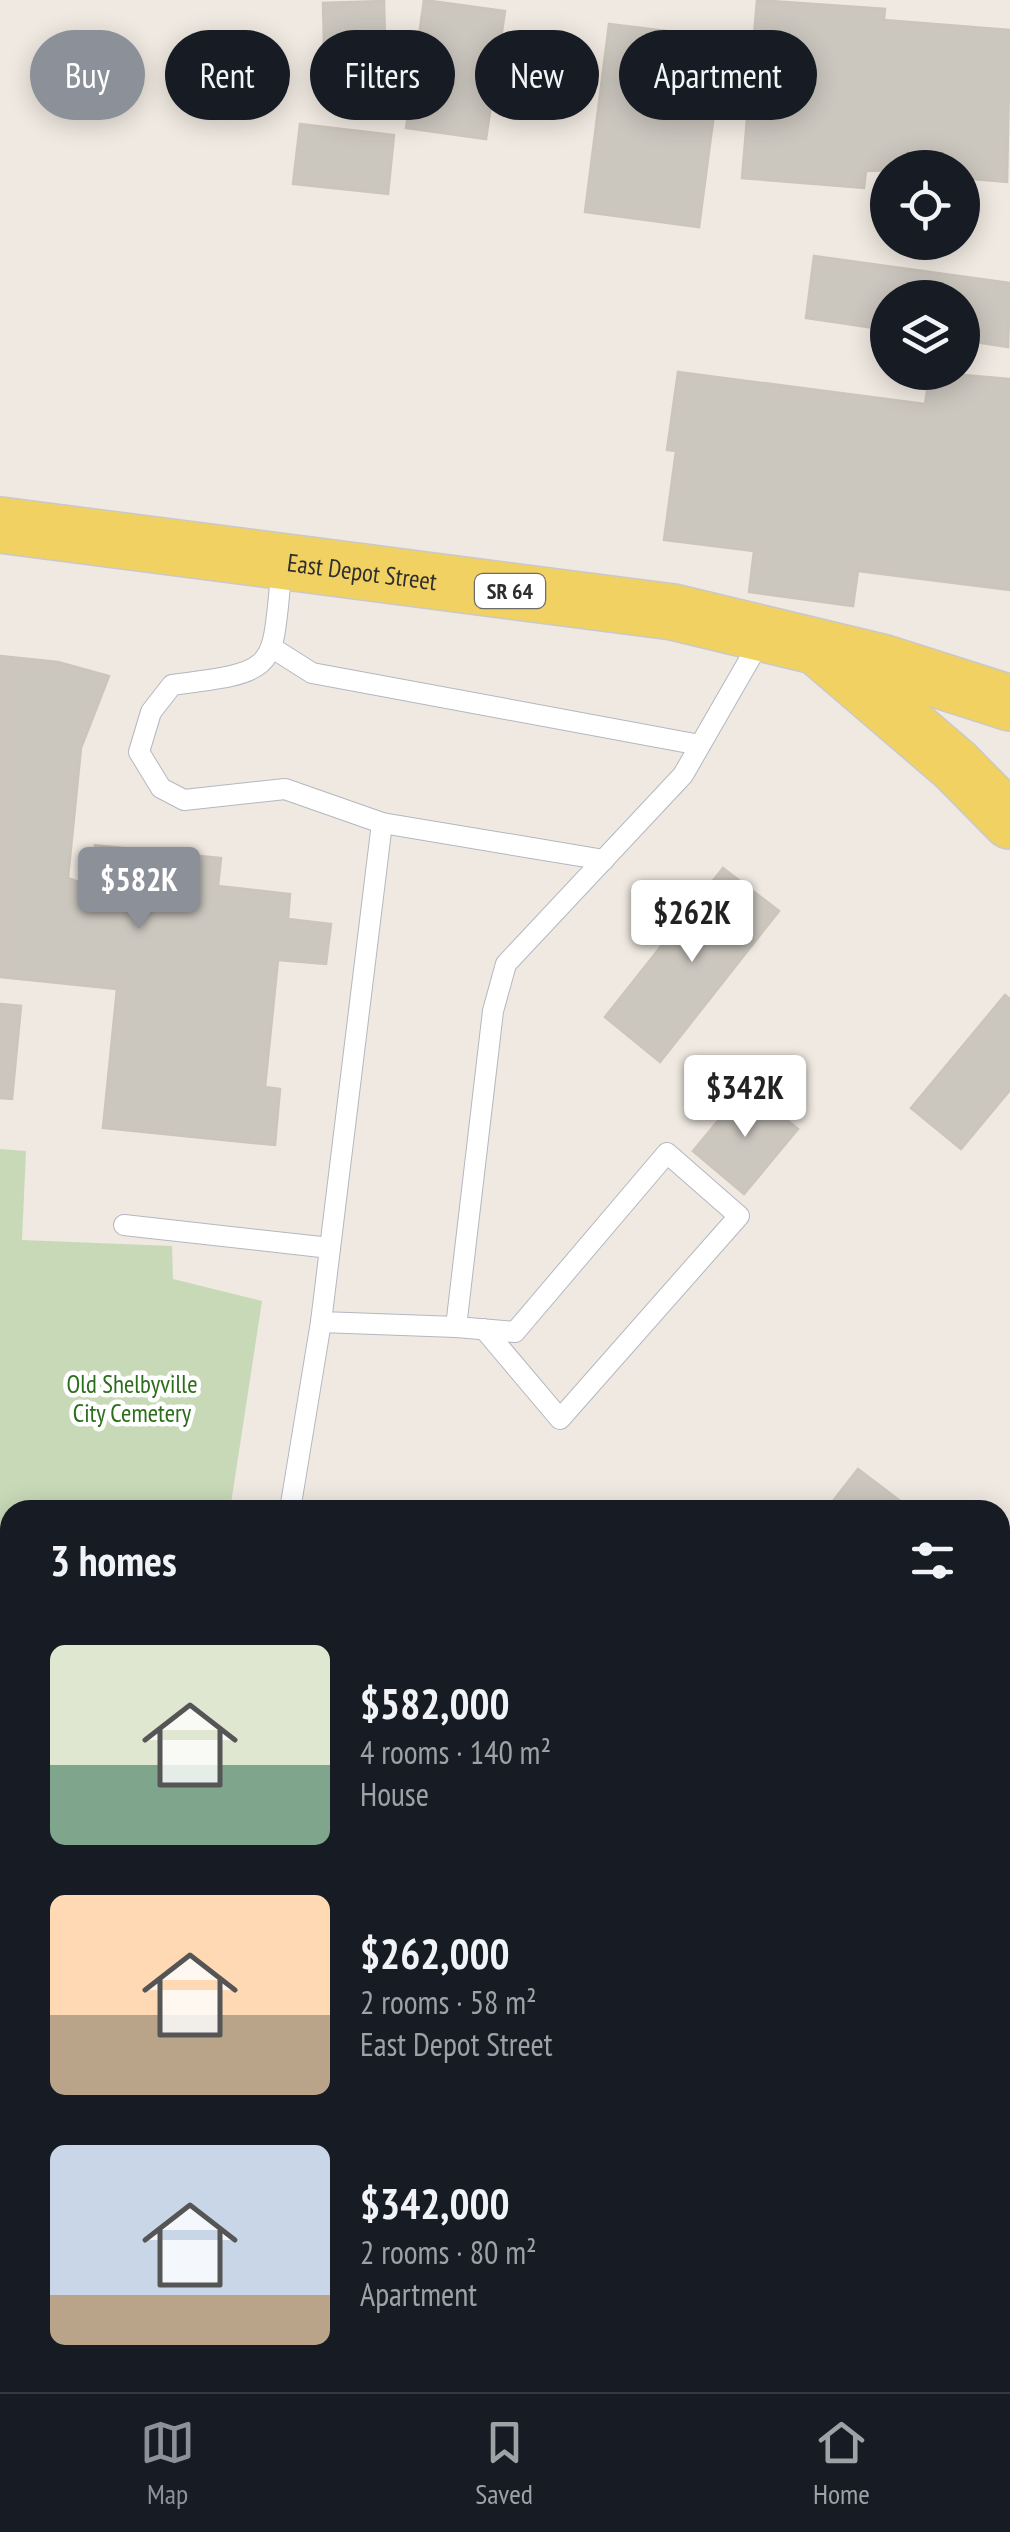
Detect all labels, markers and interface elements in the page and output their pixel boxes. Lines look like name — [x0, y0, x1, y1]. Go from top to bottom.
chip: Buy — [30, 30, 145, 120]
chip: Rent — [165, 30, 290, 120]
chip: Filters — [310, 30, 455, 120]
chip: New — [475, 30, 599, 120]
chip: Apartment — [619, 30, 817, 120]
map controls — [870, 150, 980, 390]
button: locate — [870, 150, 980, 260]
button: layers — [870, 280, 980, 390]
street label: East Depot Street — [285, 546, 439, 597]
road number: SR 64 — [475, 574, 545, 608]
pin: $582K — [69, 847, 209, 932]
text: $582K — [100, 858, 178, 900]
pin: $262K — [622, 880, 762, 965]
text: $262K — [653, 891, 731, 933]
pin: $342K — [675, 1055, 815, 1140]
text: $342K — [706, 1066, 784, 1108]
park label: Old Shelbyville City Cemetery — [67, 1368, 197, 1429]
text: 3 homes — [50, 1533, 177, 1588]
icon: filters — [905, 1533, 960, 1588]
text: $582,000 — [360, 1676, 510, 1731]
icon: home — [130, 1685, 250, 1805]
text: 4 rooms · 140 m² — [360, 1731, 551, 1773]
text: House — [360, 1773, 429, 1815]
text: $262,000 — [360, 1926, 510, 1981]
icon: home — [130, 1935, 250, 2055]
text: 2 rooms · 58 m² — [360, 1981, 537, 2023]
text: East Depot Street — [360, 2023, 553, 2065]
text: $342,000 — [360, 2176, 510, 2231]
icon: home — [130, 2185, 250, 2305]
text: 2 rooms · 80 m² — [360, 2231, 537, 2273]
text: Apartment — [360, 2273, 477, 2315]
tab: Map — [140, 2415, 195, 2512]
tab: Saved — [475, 2415, 533, 2512]
tab: Home — [813, 2415, 870, 2512]

